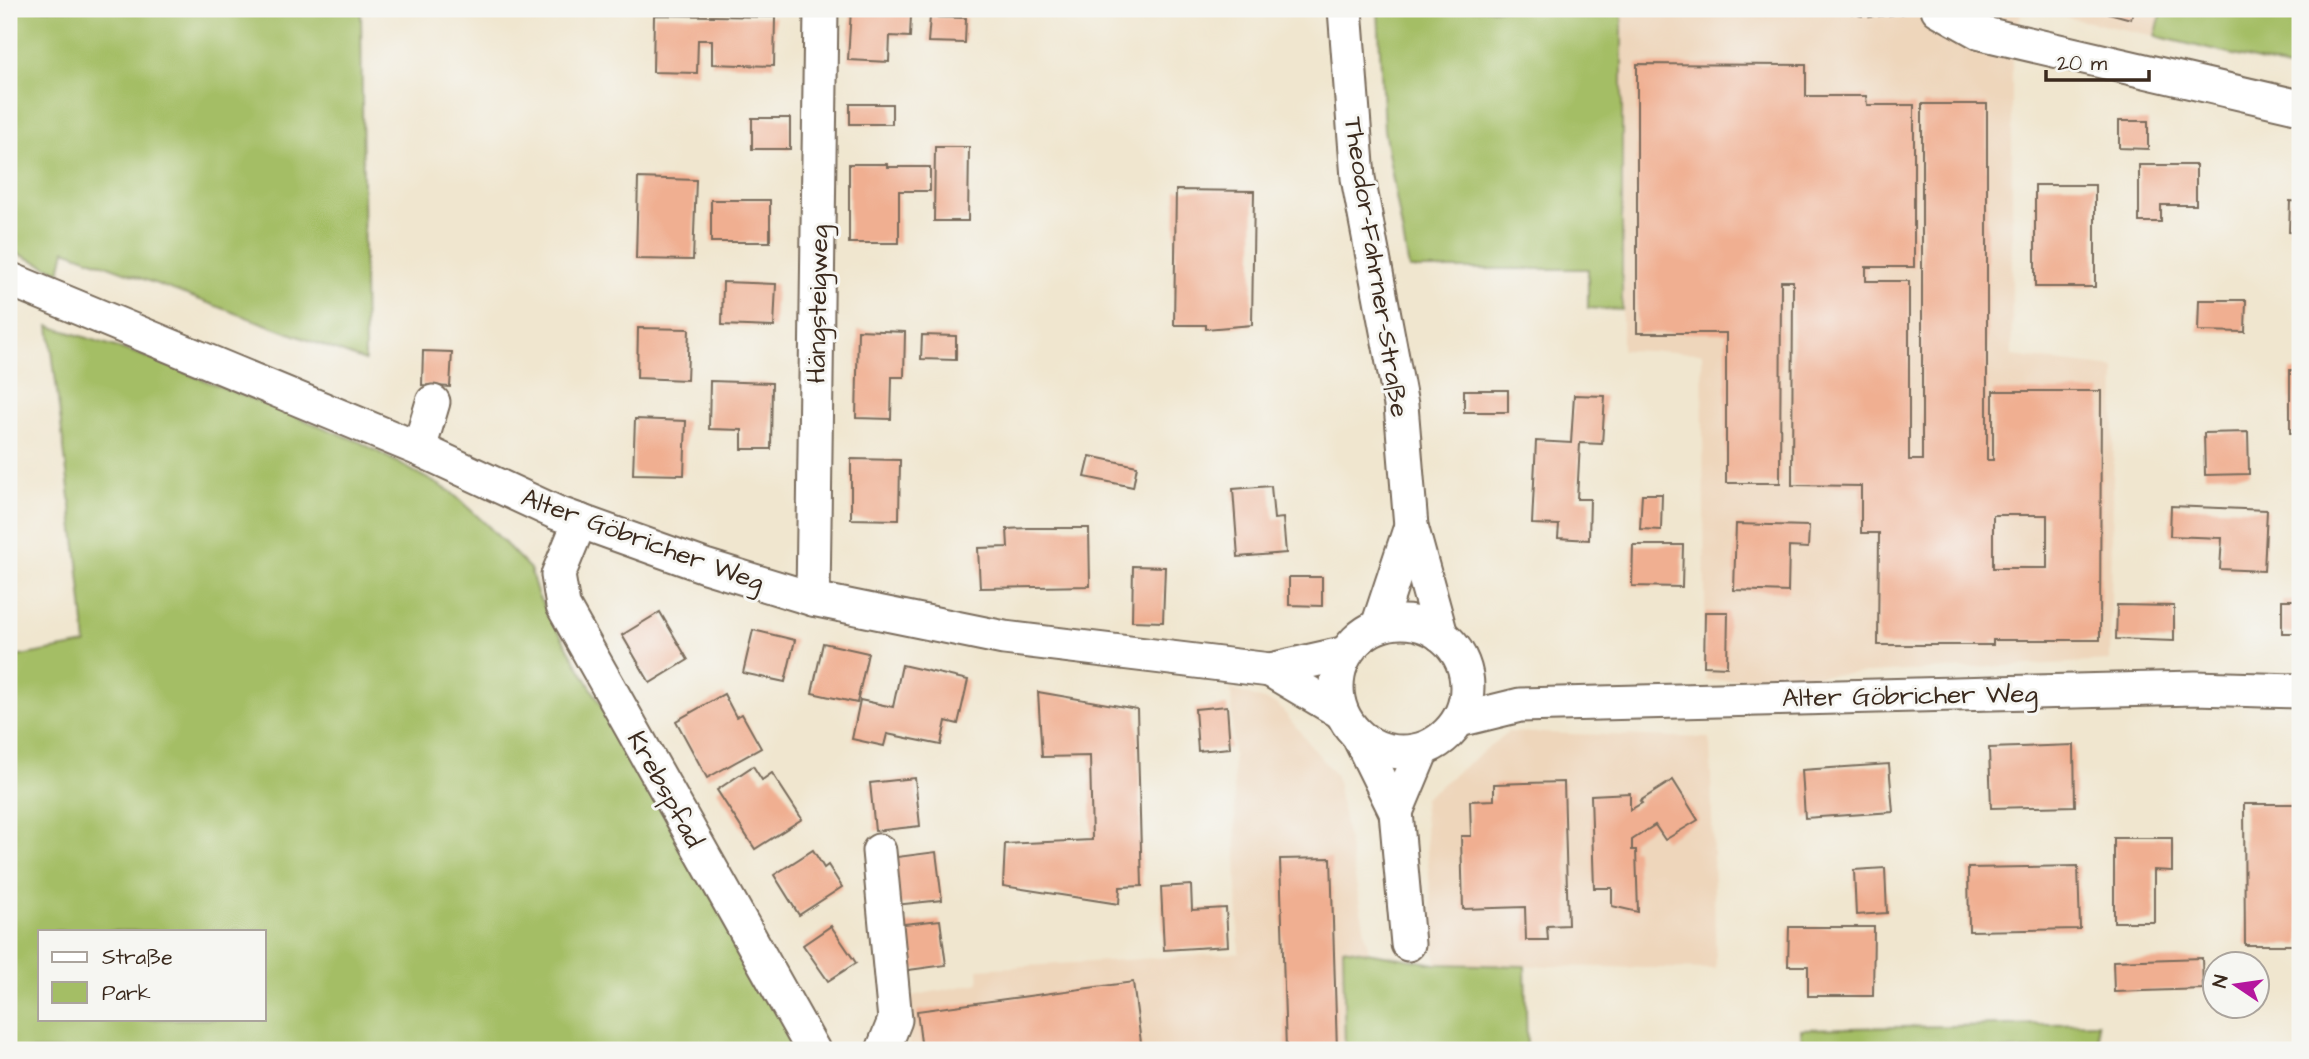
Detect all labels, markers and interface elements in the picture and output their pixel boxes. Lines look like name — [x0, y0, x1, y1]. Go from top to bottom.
scale bar — [2046, 38, 2150, 82]
text: 20 m — [2057, 49, 2108, 78]
street label: Theodor-Fahrner-Straße — [1335, 114, 1418, 420]
street label: Hängsteigweg — [799, 224, 839, 384]
street label: Alter Göbricher Weg — [516, 479, 769, 602]
street label: Alter Göbricher Weg — [1782, 676, 2038, 718]
street label: Krebspfad — [618, 725, 712, 854]
legend — [38, 930, 266, 1020]
text: Straße — [102, 943, 173, 972]
north arrow — [2200, 950, 2270, 1020]
text: N — [2206, 973, 2235, 990]
text: Park — [102, 979, 151, 1008]

